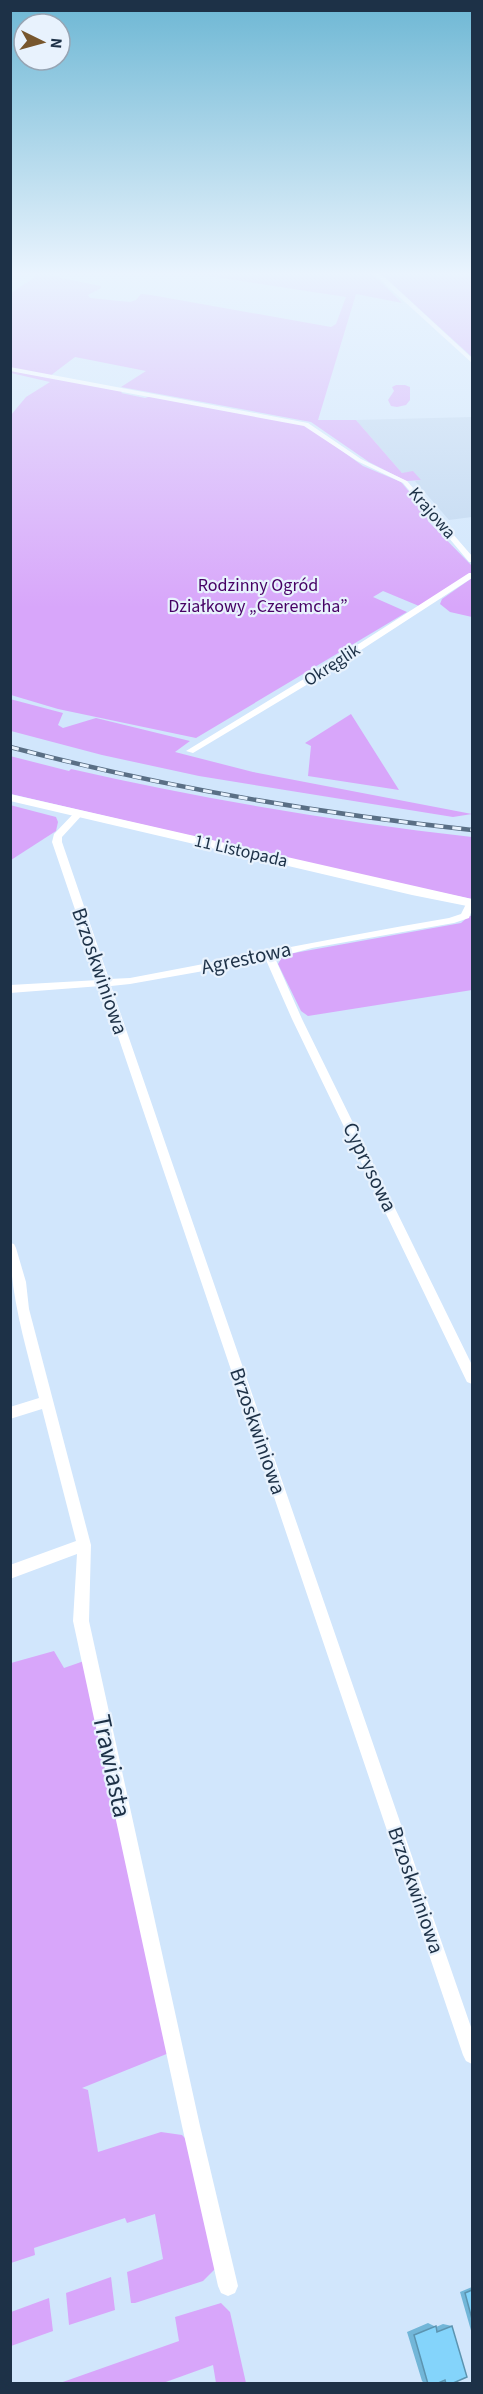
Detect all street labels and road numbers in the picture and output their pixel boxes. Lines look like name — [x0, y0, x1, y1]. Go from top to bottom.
street label: Krajowa — [402, 482, 462, 544]
street label: Okręglik — [299, 637, 365, 693]
street label: 11 Listopada — [192, 828, 290, 874]
street label: Brzoskwiniowa — [64, 903, 136, 1039]
street label: Agrestowa — [198, 934, 294, 982]
street label: Cyprysowa — [335, 1117, 405, 1217]
street label: Brzoskwiniowa — [222, 1363, 294, 1499]
street label: Trawiasta — [83, 1711, 141, 1821]
street label: Brzoskwiniowa — [380, 1822, 452, 1958]

